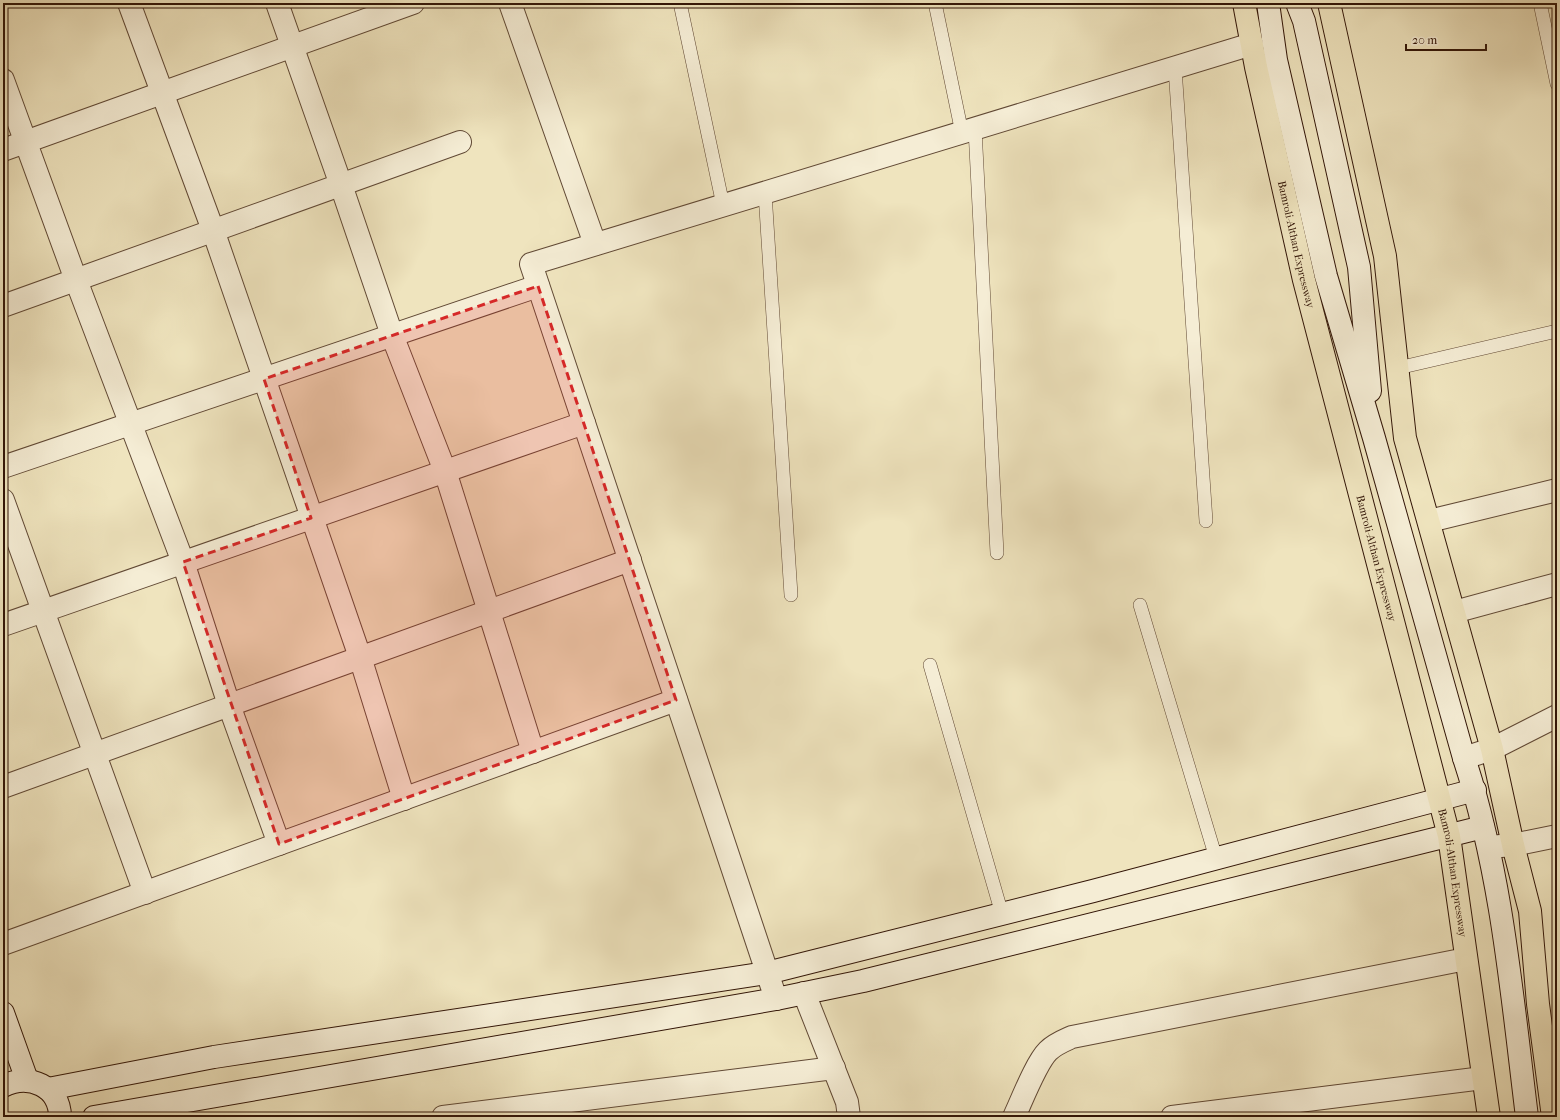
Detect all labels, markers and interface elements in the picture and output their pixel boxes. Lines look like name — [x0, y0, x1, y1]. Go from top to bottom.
scale bar — [1406, 26, 1486, 52]
text: 20 m — [1412, 33, 1437, 47]
street label: Bamroli-Althan Expressway — [1275, 180, 1317, 311]
street label: Bamroli-Althan Expressway — [1353, 494, 1399, 624]
street label: Bamroli-Althan Expressway — [1435, 807, 1469, 939]

